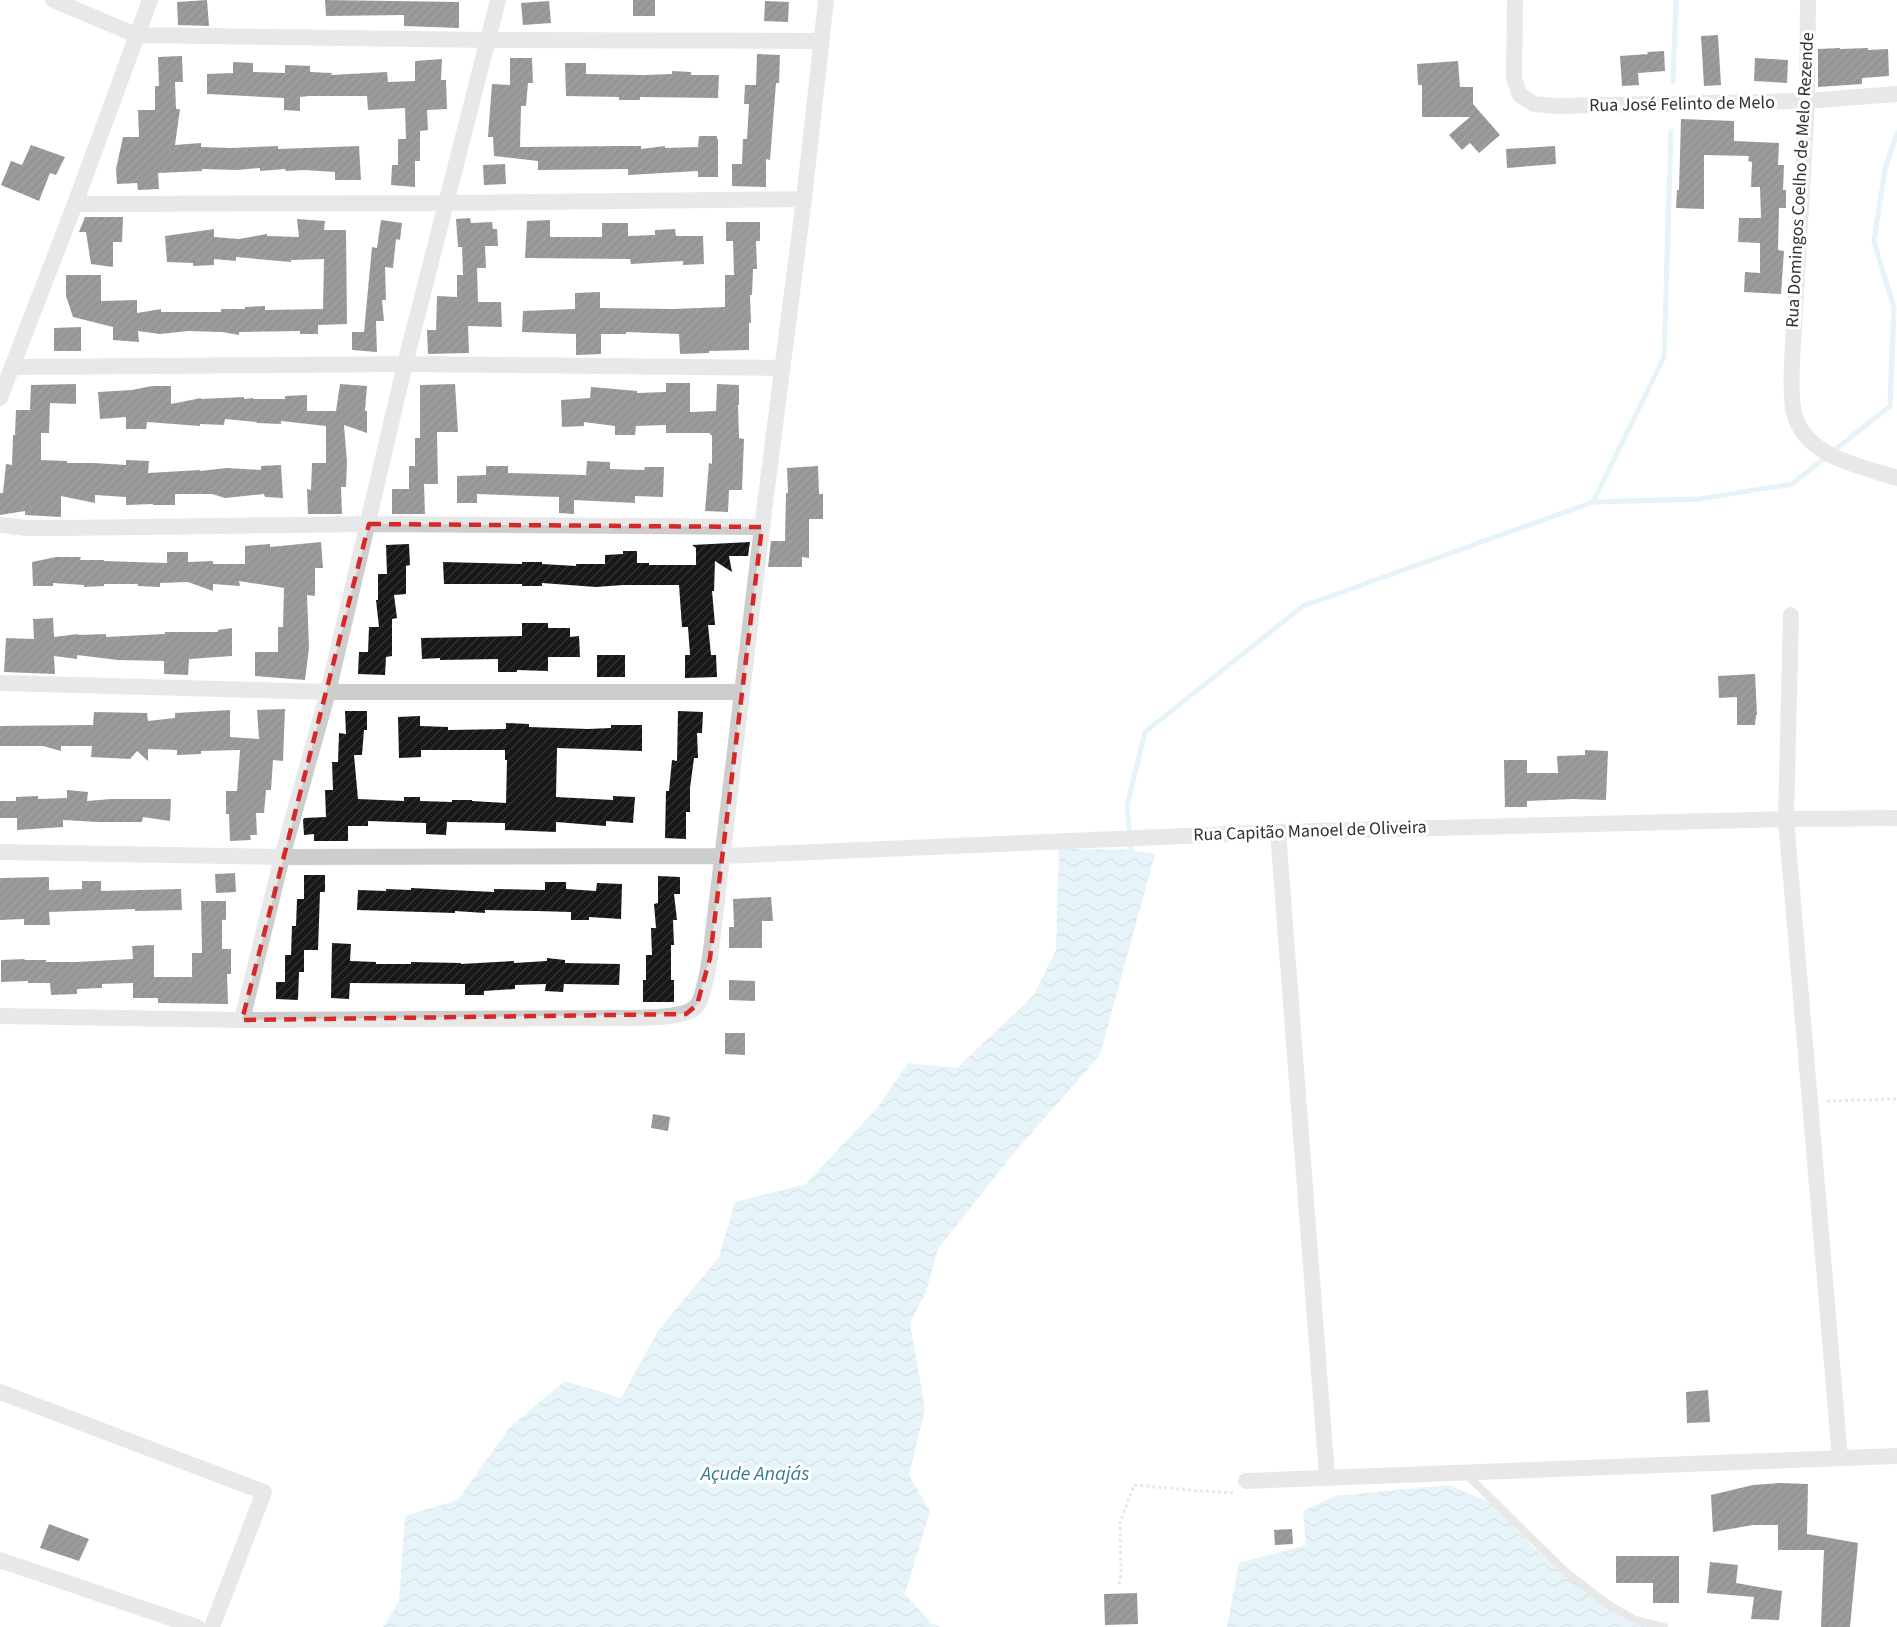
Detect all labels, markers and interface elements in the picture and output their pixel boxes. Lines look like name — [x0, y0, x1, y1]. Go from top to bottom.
street label: Rua Domingos Coelho de Melo Rezende — [1780, 32, 1820, 328]
street label: Rua José Felinto de Melo — [1589, 90, 1775, 118]
street label: Rua Capitão Manoel de Oliveira — [1193, 814, 1427, 848]
water label: Açude Anajás — [699, 1460, 809, 1488]

